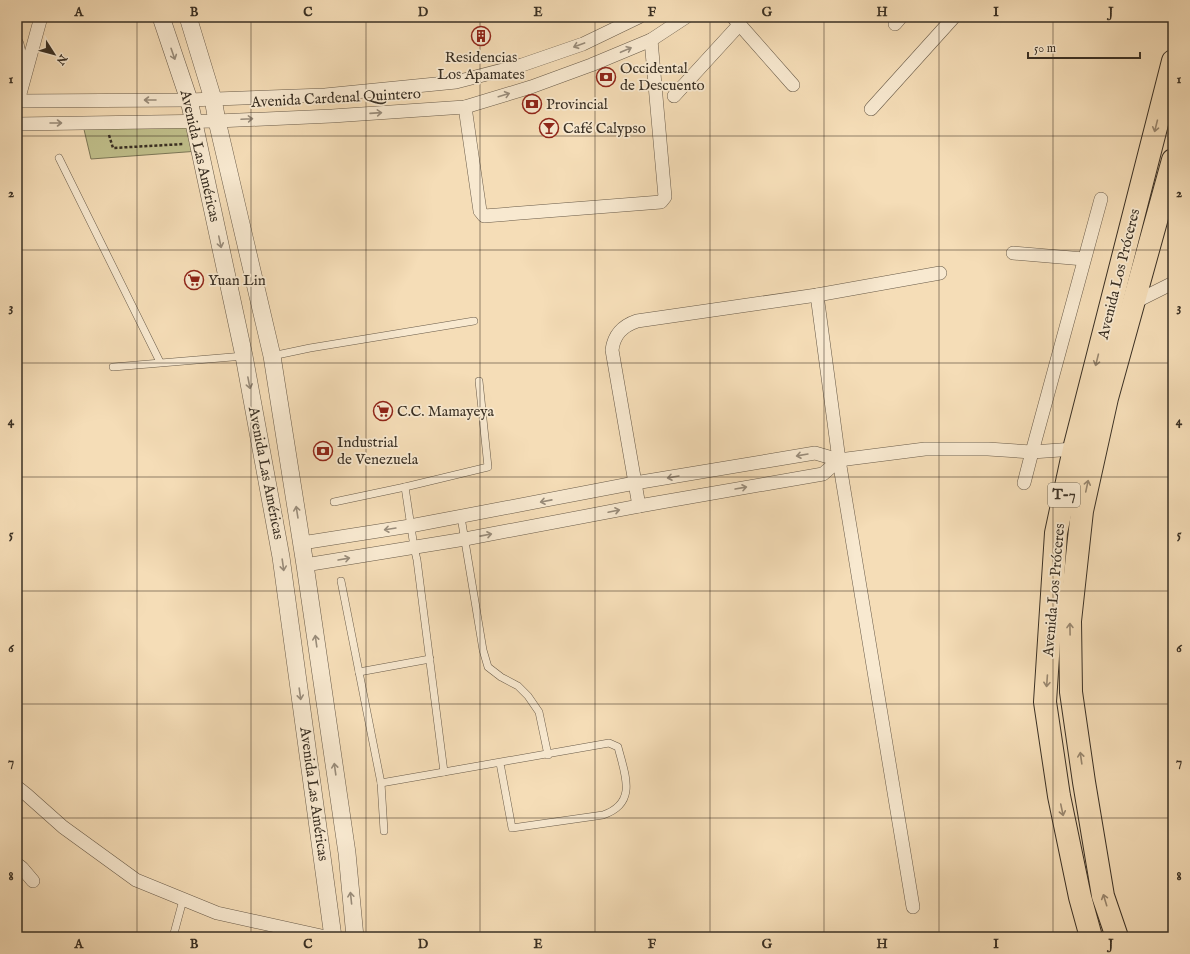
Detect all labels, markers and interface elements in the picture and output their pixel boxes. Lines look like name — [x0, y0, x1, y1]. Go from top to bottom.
text: A — [74, 4, 85, 21]
text: B — [190, 4, 199, 21]
text: C — [303, 4, 313, 21]
text: D — [418, 4, 429, 21]
text: E — [533, 4, 543, 21]
text: F — [648, 4, 657, 21]
text: G — [762, 4, 773, 21]
text: H — [876, 4, 888, 21]
text: I — [993, 4, 999, 21]
text: J — [1106, 4, 1114, 21]
building icon: Residencias Los Apamates — [470, 25, 492, 47]
north arrow — [34, 34, 74, 74]
scale bar — [1028, 34, 1140, 60]
text: 50 m — [1034, 41, 1056, 56]
one-way arrow — [573, 42, 585, 50]
one-way arrow — [620, 46, 632, 54]
one-way arrow — [170, 48, 178, 60]
place label: Residencias Los Apamates — [437, 48, 525, 84]
text: N — [53, 51, 70, 68]
place label: Occidental de Descuento — [620, 59, 705, 95]
bank icon: Occidental de Descuento — [595, 66, 617, 88]
text: 1 — [9, 71, 14, 88]
text: 1 — [1177, 71, 1182, 88]
street label: Avenida Cardenal Quintero — [250, 84, 421, 112]
street label: Avenida Las Américas — [175, 87, 224, 224]
one-way arrow — [498, 91, 511, 98]
bank icon: Provincial — [521, 93, 543, 115]
place label: Provincial — [546, 95, 609, 114]
one-way arrow — [144, 97, 157, 104]
one-way arrow — [369, 109, 382, 116]
one-way arrow — [240, 116, 253, 123]
bar icon: Café Calypso — [538, 117, 560, 139]
one-way arrow — [49, 119, 62, 127]
place label: Café Calypso — [563, 119, 646, 138]
one-way arrow — [1152, 119, 1160, 132]
text: 2 — [8, 185, 14, 202]
text: 2 — [1176, 185, 1182, 202]
street label: Avenida Los Próceres — [1093, 207, 1144, 342]
one-way arrow — [216, 235, 224, 248]
supermarket icon: Yuan Lin — [183, 269, 205, 291]
place label: Yuan Lin — [208, 271, 266, 290]
text: 3 — [9, 299, 14, 316]
text: 3 — [1177, 299, 1182, 316]
one-way arrow — [1092, 354, 1100, 367]
one-way arrow — [245, 376, 253, 389]
supermarket icon: C.C. Mamayeya — [372, 400, 394, 422]
place label: C.C. Mamayeya — [397, 402, 495, 421]
street label: Avenida Las Américas — [244, 404, 288, 541]
text: 4 — [8, 413, 15, 430]
text: 4 — [1176, 413, 1183, 430]
place label: Industrial de Venezuela — [337, 433, 419, 469]
bank icon: Industrial de Venezuela — [312, 440, 334, 462]
one-way arrow — [795, 451, 808, 459]
one-way arrow — [667, 473, 680, 481]
one-way arrow — [1084, 480, 1092, 493]
road number: T-7 — [1048, 483, 1080, 507]
one-way arrow — [735, 484, 748, 492]
one-way arrow — [540, 497, 553, 505]
one-way arrow — [293, 506, 301, 519]
one-way arrow — [607, 506, 620, 514]
street label: Avenida Los Próceres — [1039, 523, 1069, 658]
text: 5 — [9, 526, 14, 543]
one-way arrow — [384, 526, 397, 534]
text: 5 — [1177, 526, 1182, 543]
one-way arrow — [479, 531, 492, 539]
one-way arrow — [337, 554, 350, 562]
one-way arrow — [279, 559, 287, 572]
one-way arrow — [1066, 623, 1074, 636]
one-way arrow — [312, 635, 320, 648]
text: 6 — [8, 640, 14, 657]
text: 6 — [1176, 640, 1182, 657]
one-way arrow — [1043, 674, 1050, 687]
one-way arrow — [296, 687, 304, 700]
street label: Avenida Las Américas — [295, 725, 333, 862]
one-way arrow — [1077, 752, 1085, 765]
text: 7 — [8, 754, 14, 771]
text: 7 — [1176, 754, 1182, 771]
one-way arrow — [331, 763, 339, 776]
one-way arrow — [1058, 803, 1066, 816]
text: 8 — [8, 868, 14, 885]
text: 8 — [1176, 868, 1182, 885]
one-way arrow — [348, 892, 355, 905]
one-way arrow — [1101, 894, 1108, 907]
text: A — [74, 936, 85, 953]
text: B — [190, 936, 199, 953]
text: C — [303, 936, 313, 953]
text: D — [418, 936, 429, 953]
text: E — [533, 936, 543, 953]
text: F — [648, 936, 657, 953]
text: G — [762, 936, 773, 953]
text: H — [876, 936, 888, 953]
text: I — [993, 936, 999, 953]
text: J — [1106, 936, 1114, 953]

